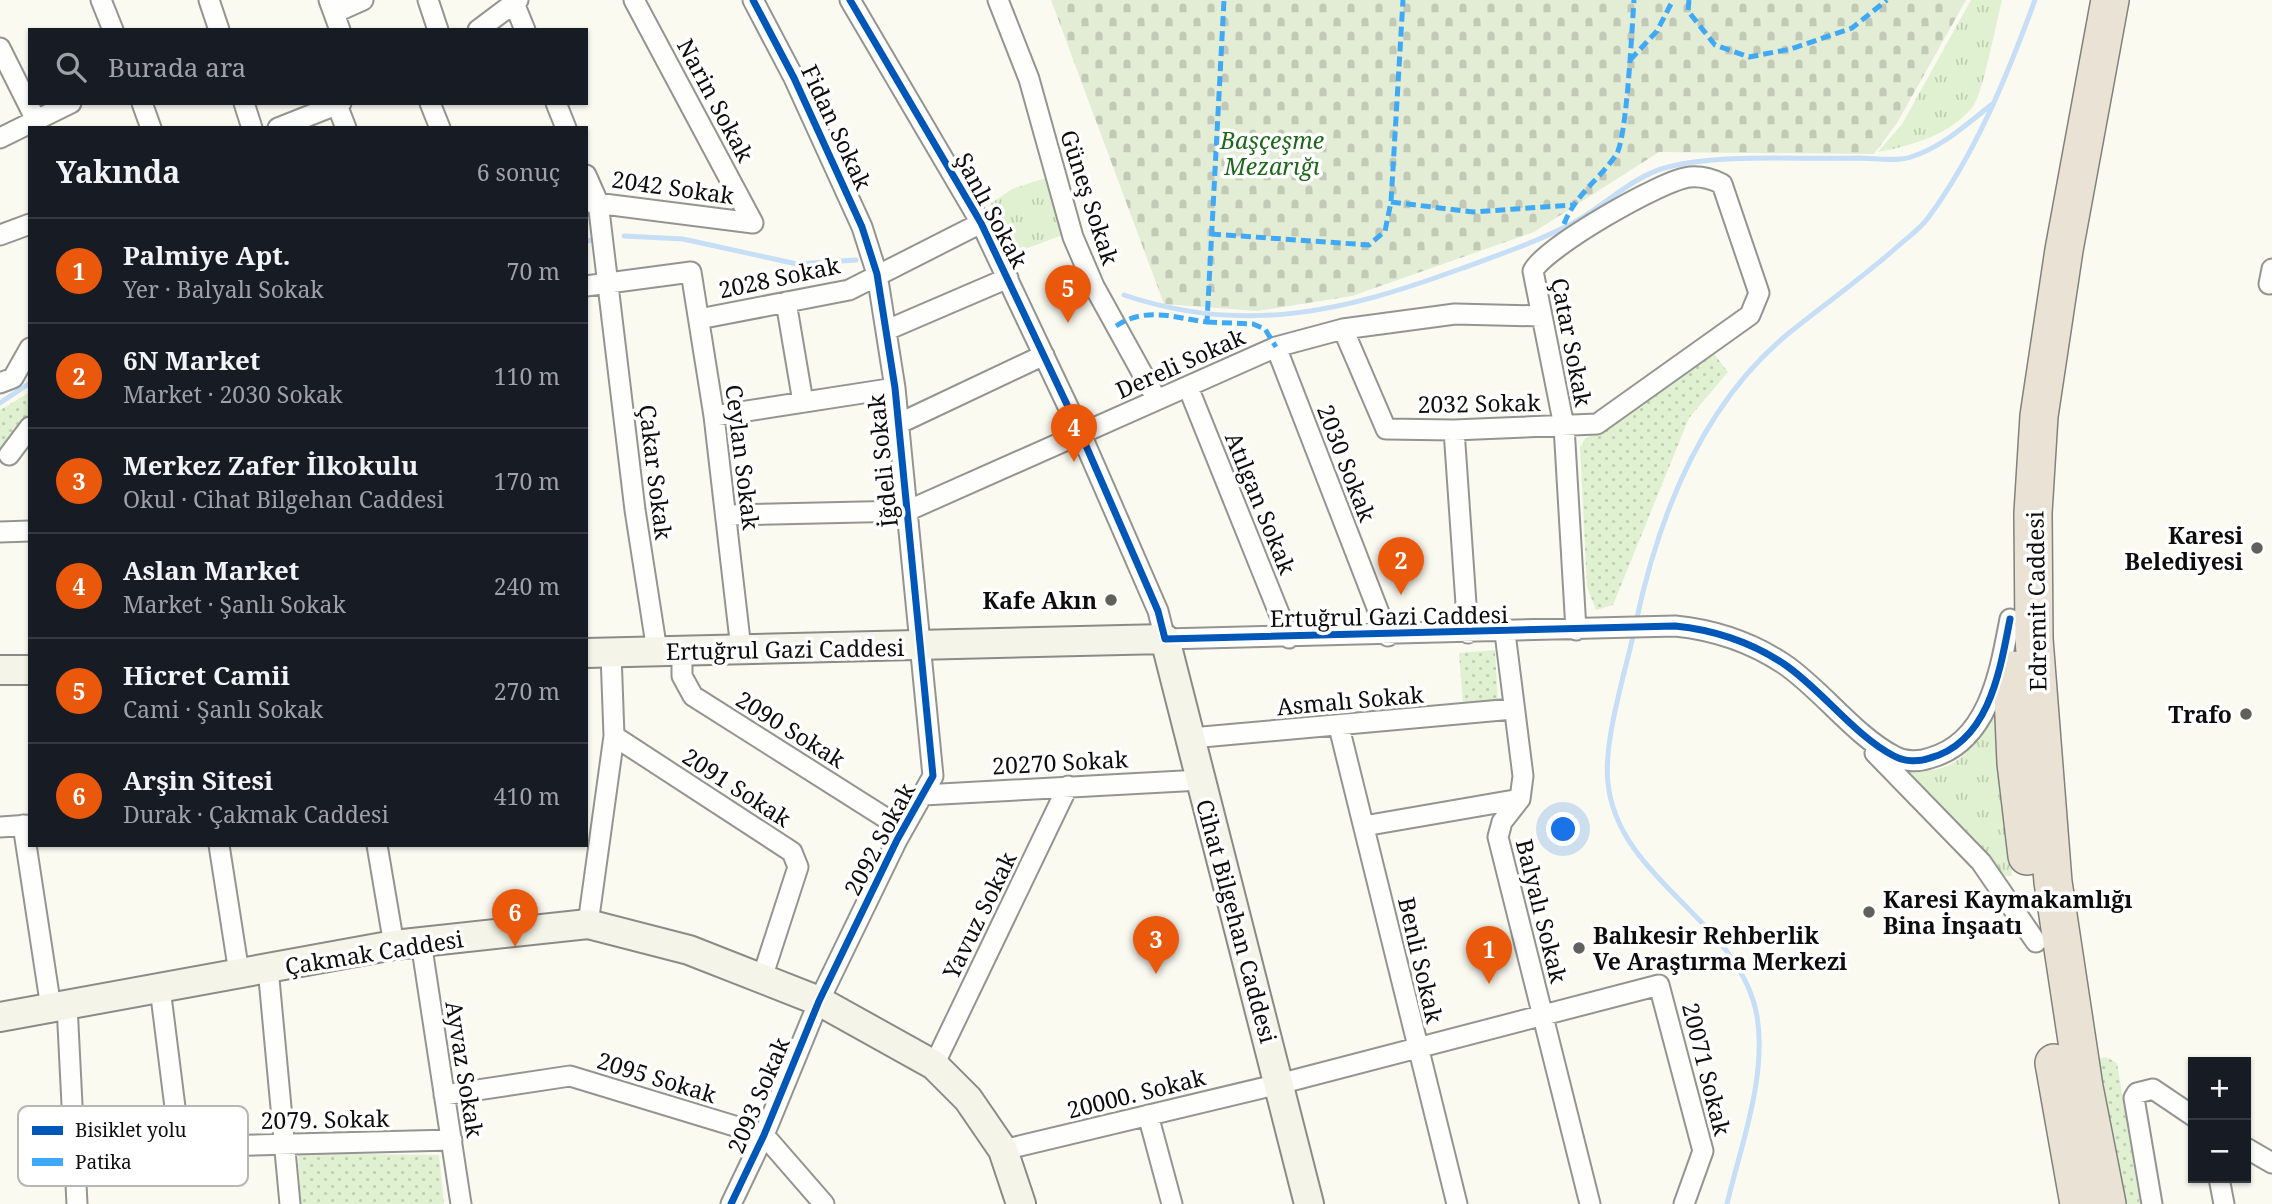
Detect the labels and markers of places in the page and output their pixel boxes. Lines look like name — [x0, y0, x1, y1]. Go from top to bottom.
pin: 5 — [1045, 265, 1091, 323]
pin: 4 — [1051, 404, 1097, 462]
place label: Karesi Belediyesi — [2124, 519, 2243, 577]
pin: 2 — [1378, 537, 1424, 595]
marker: Karesi Belediyesi — [2249, 540, 2265, 556]
place label: Kafe Akın — [982, 584, 1097, 616]
marker: Kafe Akın — [1103, 592, 1119, 608]
place label: Trafo — [2168, 698, 2232, 730]
marker: Trafo — [2238, 706, 2254, 722]
place label: Karesi Kaymakamlığı Bina İnşaatı — [1883, 883, 2132, 941]
pin: 6 — [492, 889, 538, 947]
marker: Karesi Kaymakamlığı Bina İnşaatı — [1861, 904, 1877, 920]
pin: 3 — [1133, 916, 1179, 974]
place label: Balıkesir Rehberlik Ve Araştırma Merkezi — [1593, 919, 1847, 977]
pin: 1 — [1466, 926, 1512, 984]
marker: Balıkesir Rehberlik Ve Araştırma Merkezi — [1571, 940, 1587, 956]

